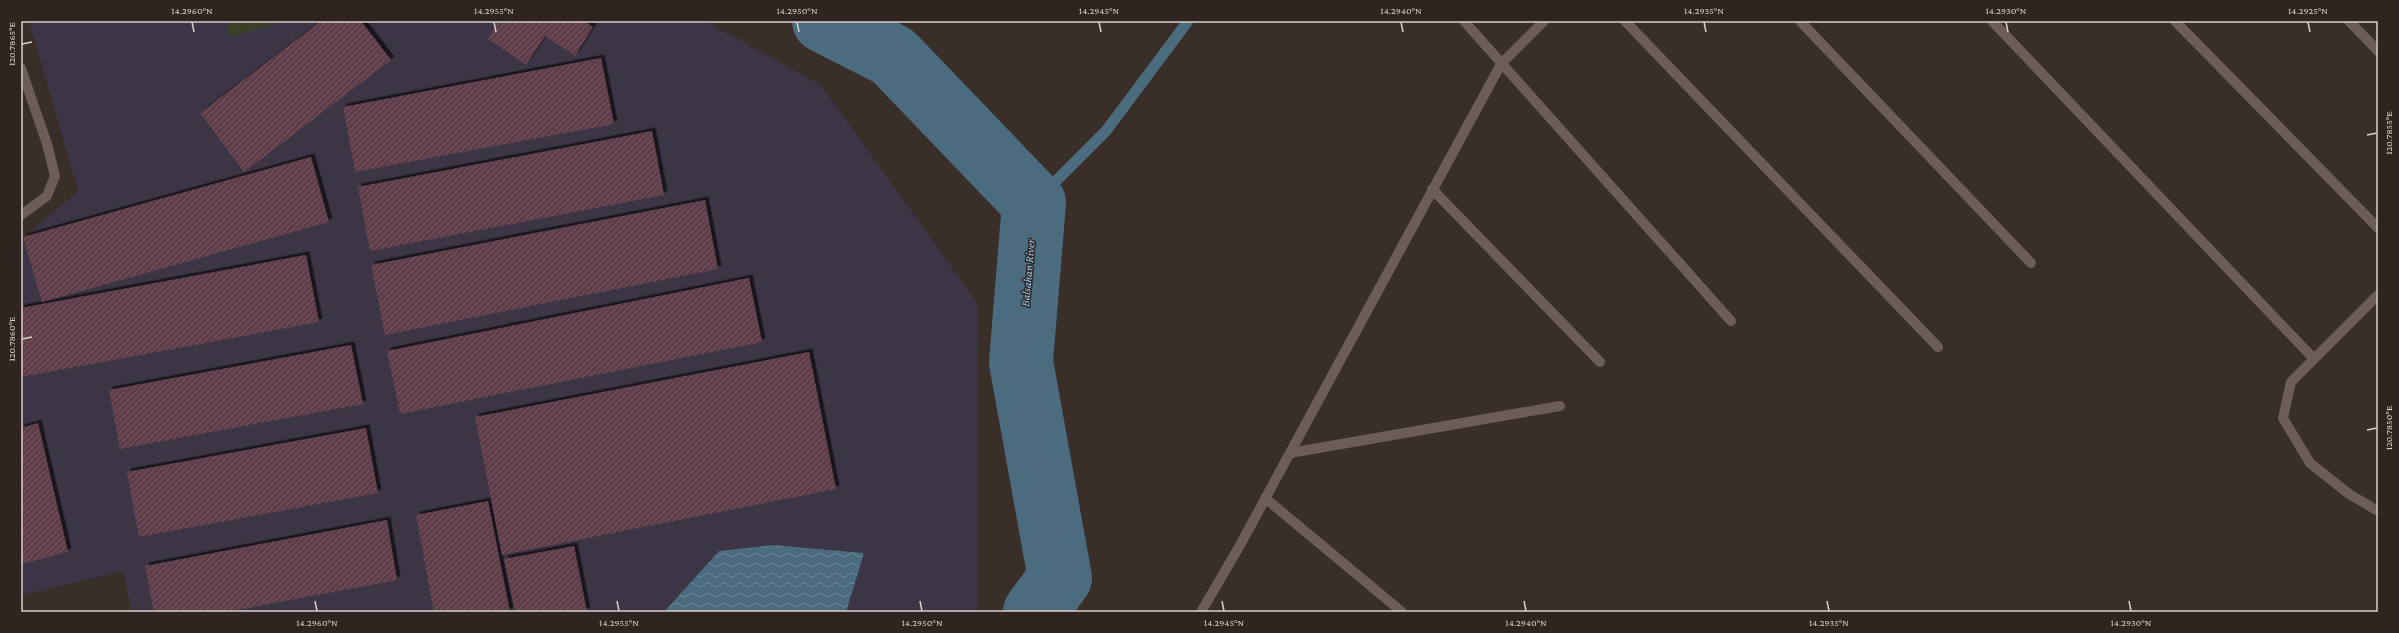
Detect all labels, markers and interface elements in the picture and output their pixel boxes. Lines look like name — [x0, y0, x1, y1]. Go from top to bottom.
text: 14.2960°N — [171, 5, 213, 16]
text: 14.2955°N — [474, 5, 514, 16]
text: 14.2950°N — [777, 5, 818, 16]
text: 14.2945°N — [1079, 5, 1120, 16]
text: 14.2940°N — [1380, 5, 1422, 16]
text: 14.2935°N — [1684, 5, 1724, 16]
text: 14.2930°N — [1986, 5, 2027, 16]
text: 14.2925°N — [2288, 5, 2328, 16]
text: 120.7865°E — [6, 21, 17, 66]
text: 120.7855°E — [2383, 111, 2394, 155]
water label: Balsahan River — [1018, 238, 1038, 307]
text: 120.7860°E — [6, 316, 17, 362]
text: 120.7850°E — [2383, 405, 2394, 450]
text: 14.2960°N — [296, 617, 338, 628]
text: 14.2955°N — [599, 617, 639, 628]
text: 14.2950°N — [902, 617, 943, 628]
text: 14.2945°N — [1204, 617, 1245, 628]
text: 14.2940°N — [1505, 617, 1547, 628]
text: 14.2935°N — [1809, 617, 1849, 628]
text: 14.2930°N — [2111, 617, 2152, 628]

